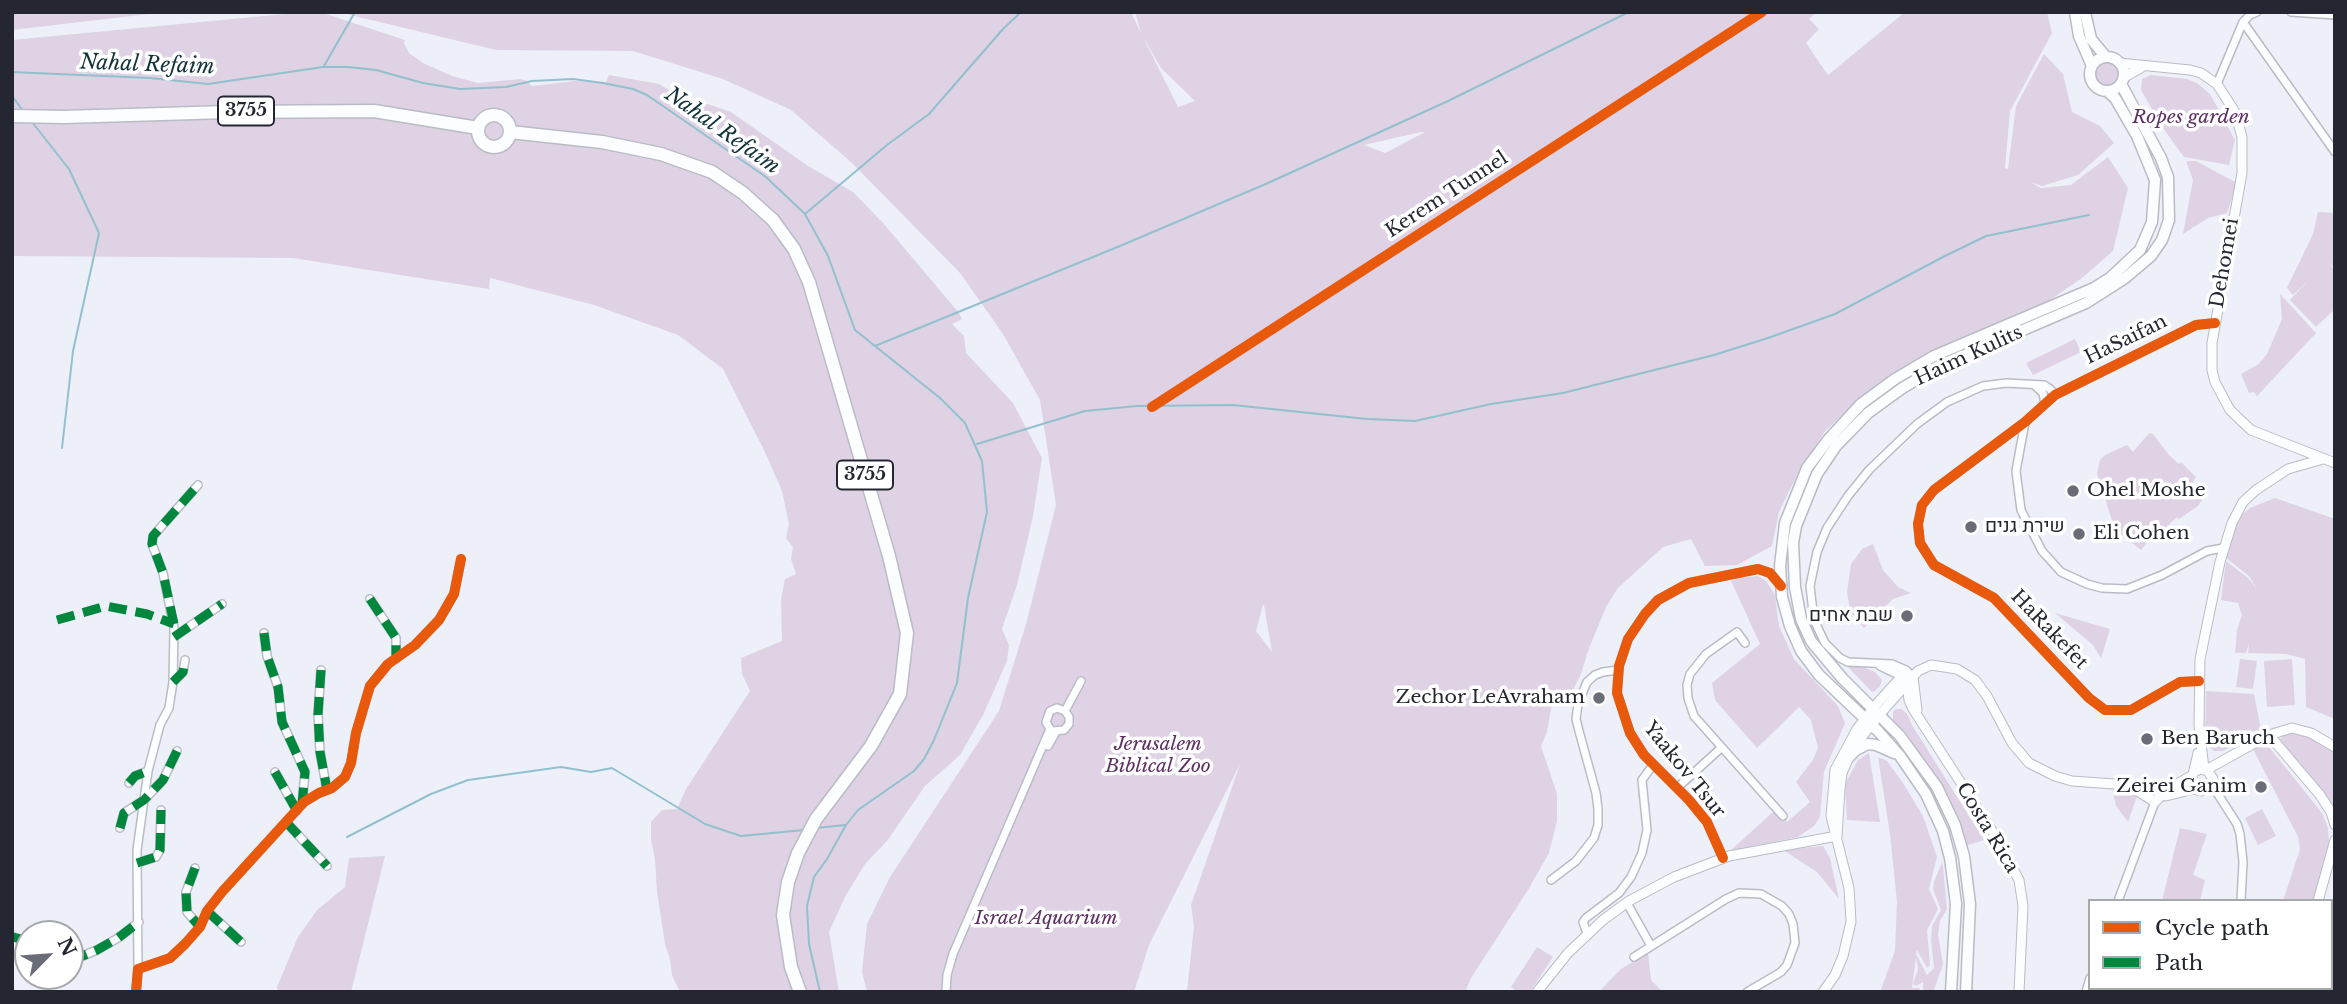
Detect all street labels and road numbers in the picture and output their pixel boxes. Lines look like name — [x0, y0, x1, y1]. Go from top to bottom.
road number: 3755 — [218, 96, 274, 126]
street label: Kerem Tunnel — [1382, 147, 1512, 243]
street label: Dehomei — [2206, 216, 2244, 310]
street label: HaSaifan — [2081, 310, 2171, 370]
street label: Haim Kulits — [1912, 321, 2026, 391]
road number: 3755 — [837, 461, 893, 490]
street label: HaRakefet — [2006, 586, 2092, 674]
street label: Yaakov Tsur — [1638, 717, 1730, 823]
street label: Costa Rica — [1951, 779, 2023, 877]

